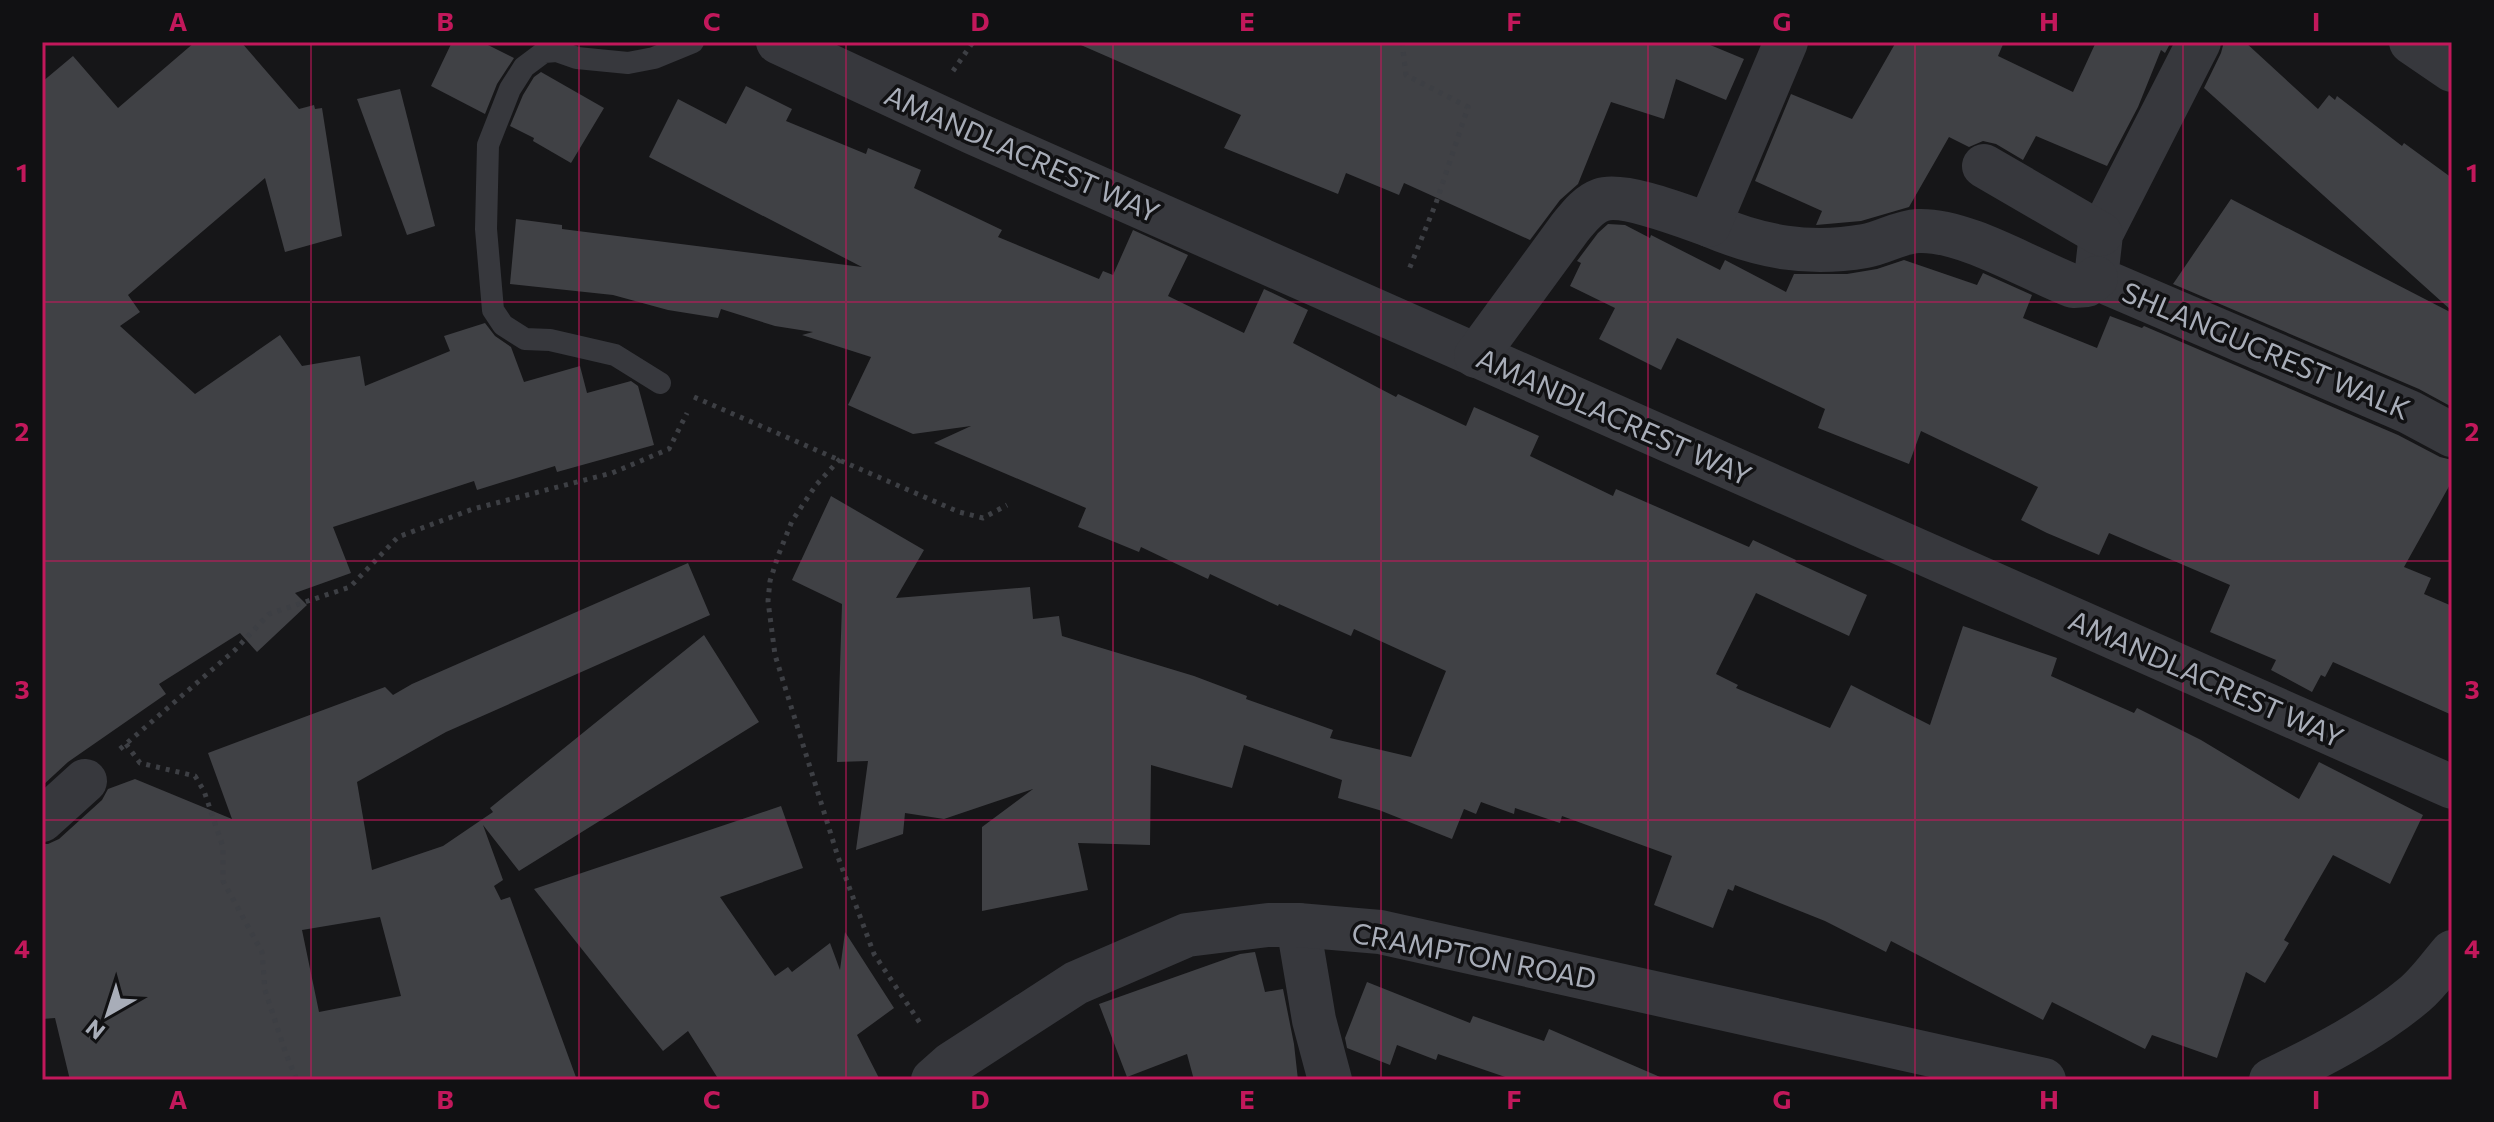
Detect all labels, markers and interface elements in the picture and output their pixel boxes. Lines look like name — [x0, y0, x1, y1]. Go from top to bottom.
text: A — [169, 5, 188, 36]
text: B — [436, 5, 454, 36]
text: C — [703, 5, 721, 36]
text: D — [970, 5, 990, 36]
text: E — [1239, 5, 1255, 36]
text: F — [1506, 5, 1522, 36]
text: G — [1773, 5, 1791, 36]
text: H — [2039, 5, 2059, 36]
text: I — [2312, 5, 2320, 36]
street label: AMANDLACREST WAY — [880, 77, 1165, 229]
text: 1 — [16, 156, 28, 187]
text: 1 — [2466, 156, 2478, 187]
street label: SHLANGUCREST WALK — [2117, 274, 2415, 426]
street label: AMANDLACREST WAY — [1472, 340, 1757, 492]
text: 2 — [15, 415, 29, 446]
text: 2 — [2465, 415, 2479, 446]
street label: AMANDLACREST WAY — [2064, 602, 2349, 754]
text: 3 — [14, 673, 30, 704]
text: 3 — [2464, 673, 2480, 704]
street label: CRAMPTON ROAD — [1349, 915, 1599, 995]
text: 4 — [14, 932, 30, 963]
text: 4 — [2464, 932, 2480, 963]
north arrow — [68, 974, 148, 1054]
text: N — [80, 1014, 110, 1046]
text: A — [169, 1083, 188, 1114]
text: B — [436, 1083, 454, 1114]
text: C — [703, 1083, 721, 1114]
text: D — [970, 1083, 990, 1114]
text: E — [1239, 1083, 1255, 1114]
text: F — [1506, 1083, 1522, 1114]
text: G — [1773, 1083, 1791, 1114]
text: H — [2039, 1083, 2059, 1114]
text: I — [2312, 1083, 2320, 1114]

